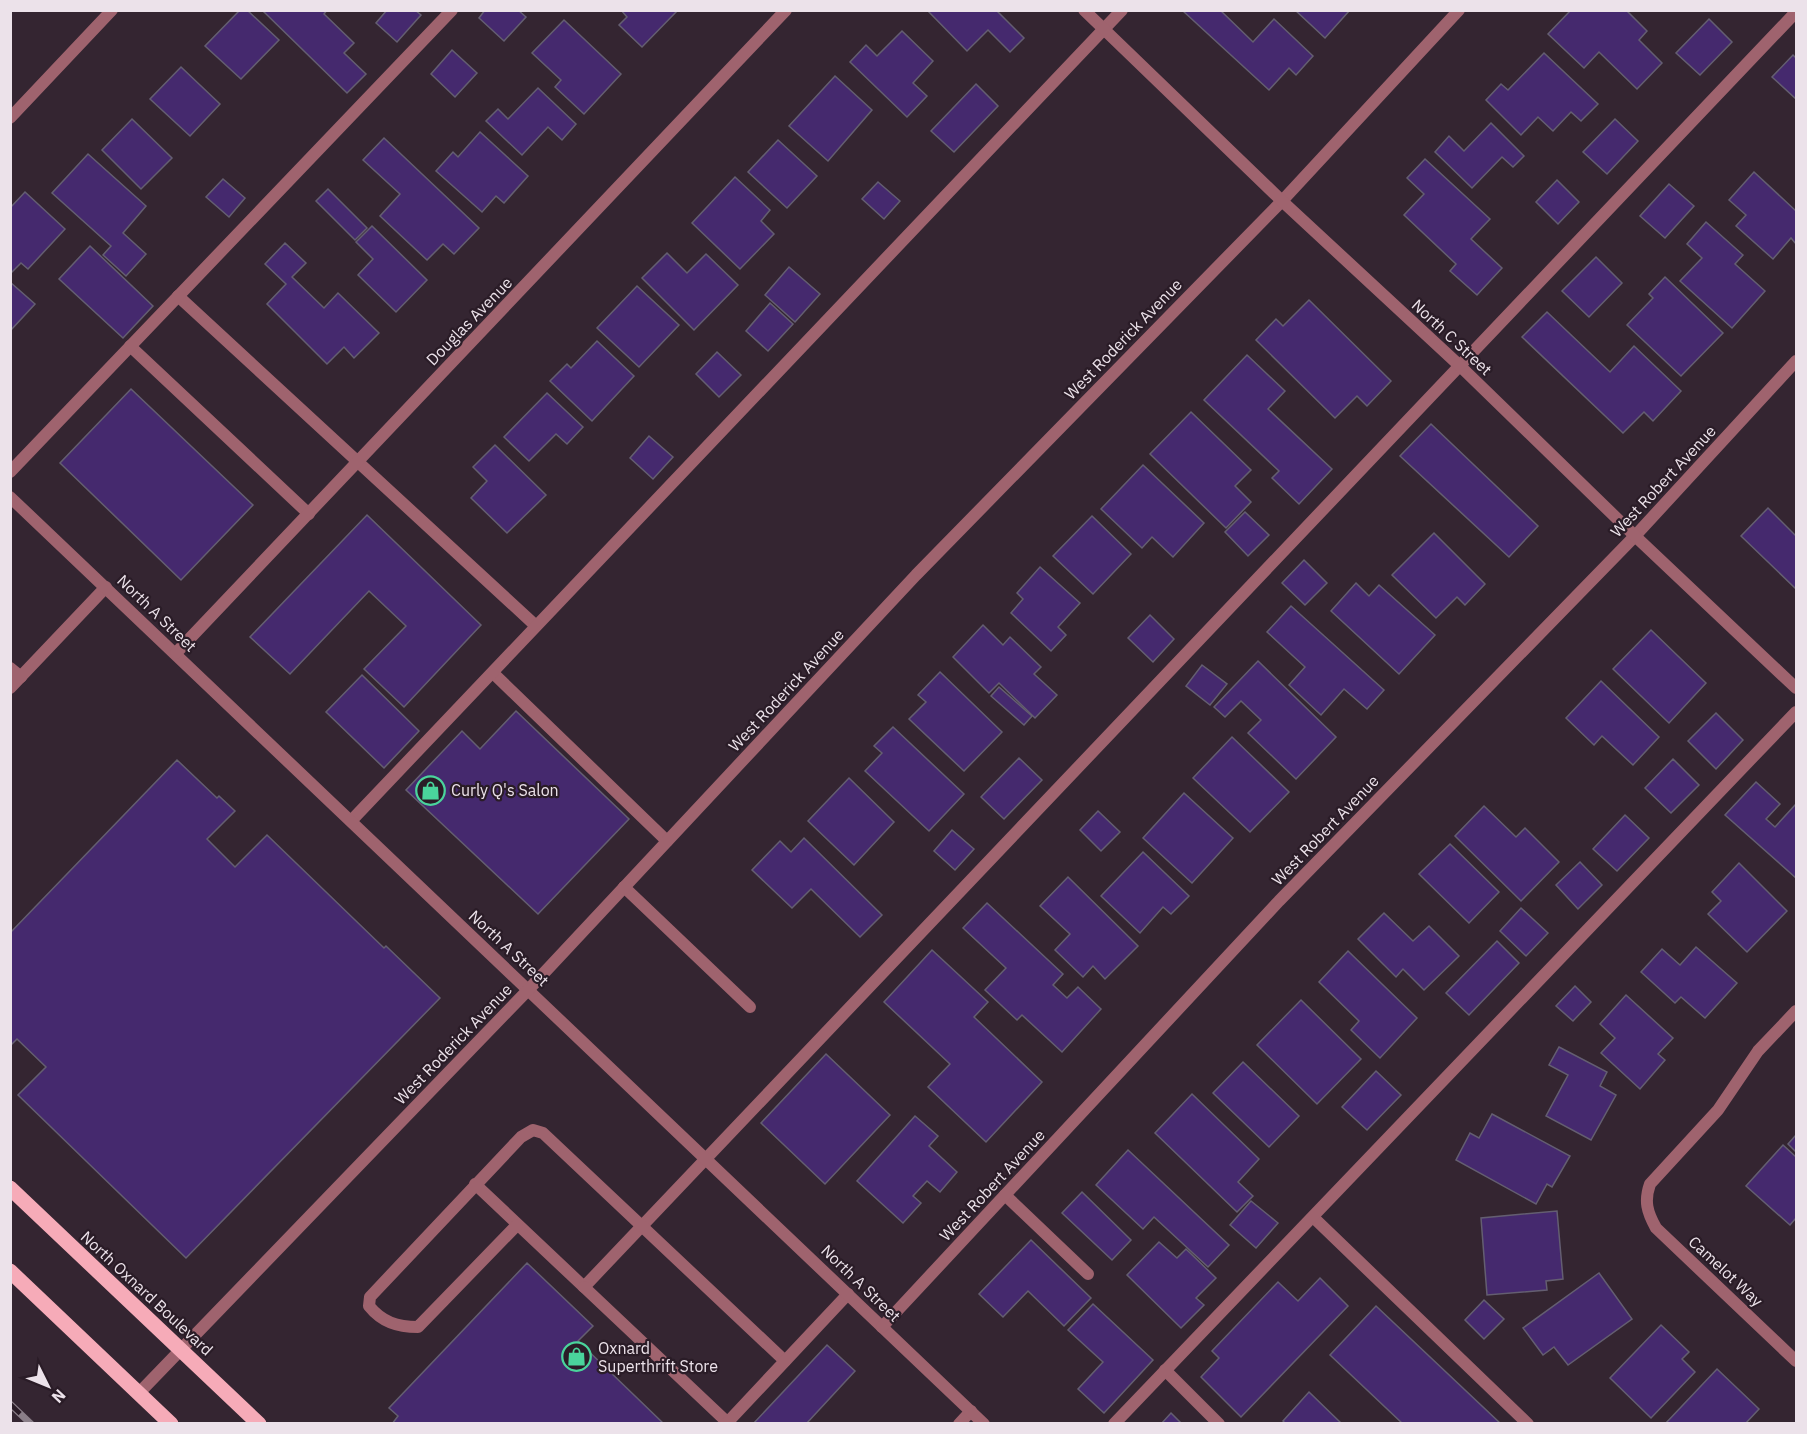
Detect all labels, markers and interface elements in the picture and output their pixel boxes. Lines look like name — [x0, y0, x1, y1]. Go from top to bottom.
street label: Douglas Avenue — [422, 272, 516, 369]
street label: West Roderick Avenue — [1060, 274, 1186, 404]
street label: North C Street — [1408, 295, 1496, 379]
street label: West Robert Avenue — [1606, 421, 1720, 541]
street label: North A Street — [113, 570, 201, 656]
street label: West Roderick Avenue — [724, 624, 848, 755]
street label: West Robert Avenue — [1267, 771, 1383, 889]
shop icon: Curly Q's Salon — [414, 774, 446, 806]
place label: Curly Q's Salon — [451, 780, 559, 800]
street label: North A Street — [465, 906, 553, 990]
street label: West Roderick Avenue — [390, 979, 516, 1109]
street label: West Robert Avenue — [935, 1125, 1049, 1245]
street label: North Oxnard Boulevard — [77, 1227, 217, 1359]
street label: Camelot Way — [1685, 1231, 1767, 1311]
street label: North A Street — [817, 1240, 905, 1326]
place label: Oxnard Superthrift Store — [598, 1338, 718, 1376]
shop icon: Oxnard Superthrift Store — [561, 1341, 593, 1373]
north arrow — [18, 1356, 78, 1416]
text: N — [48, 1385, 70, 1407]

